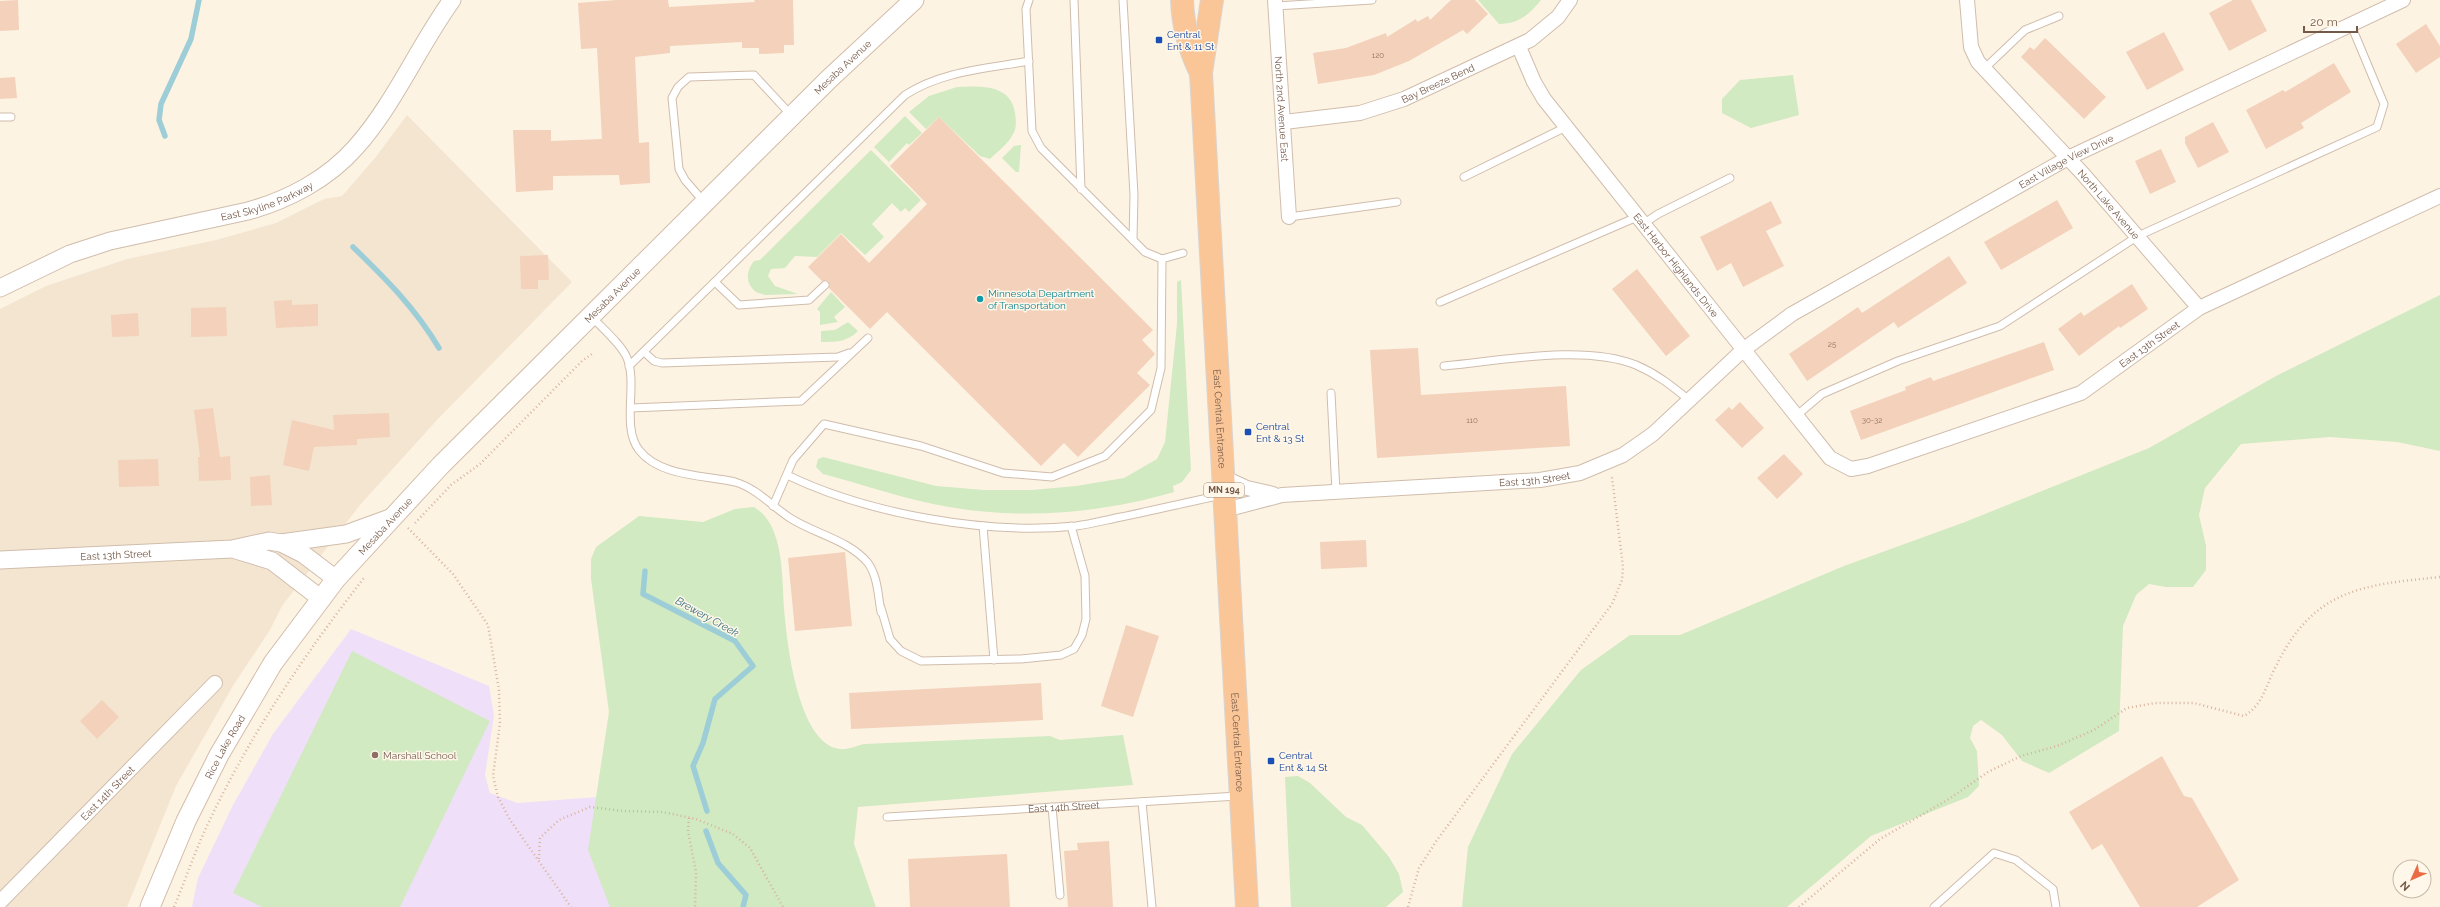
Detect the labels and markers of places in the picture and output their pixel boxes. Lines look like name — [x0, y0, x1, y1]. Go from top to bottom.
place label: Central Ent & 11 St — [1167, 29, 1215, 52]
marker: Central Ent & 11 St — [1154, 35, 1164, 45]
place label: Minnesota Department of Transportation — [988, 288, 1095, 311]
marker: Minnesota Department of Transportation — [975, 294, 985, 304]
place label: Central Ent & 13 St — [1256, 421, 1305, 444]
marker: Central Ent & 13 St — [1243, 427, 1253, 437]
marker: Marshall School — [370, 750, 380, 760]
place label: Marshall School — [383, 750, 457, 761]
place label: Central Ent & 14 St — [1279, 750, 1328, 773]
marker: Central Ent & 14 St — [1266, 756, 1276, 766]

